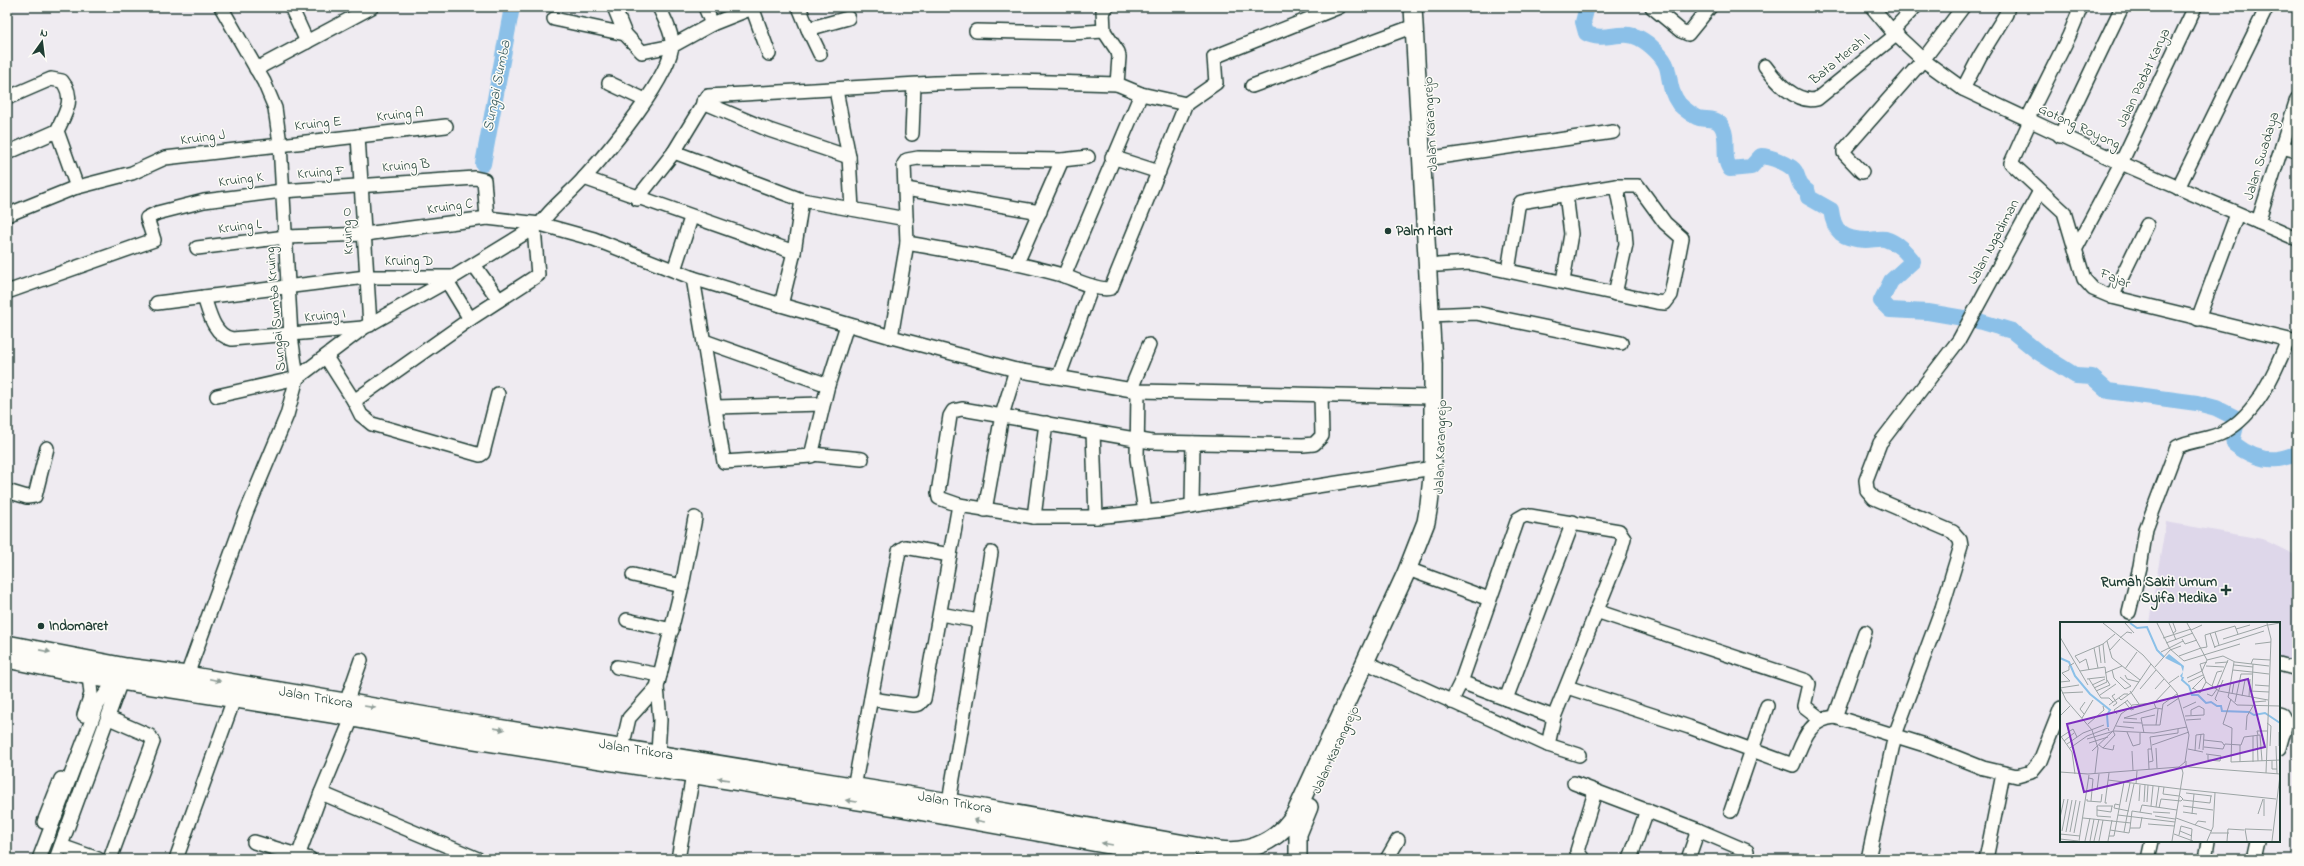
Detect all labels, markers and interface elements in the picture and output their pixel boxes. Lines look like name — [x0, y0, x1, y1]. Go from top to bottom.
north arrow — [22, 22, 62, 62]
text: N — [39, 25, 50, 42]
street label: Jalan Padat Karya — [2112, 25, 2177, 131]
street label: Bata Merah I — [1804, 28, 1875, 91]
water label: Sungai Sumba — [477, 38, 518, 134]
street label: Jalan Karangrejo — [1418, 76, 1445, 172]
street label: Gotong Royong — [2034, 99, 2124, 156]
street label: Kruing A — [376, 102, 425, 129]
street label: Jalan Swadaya — [2239, 109, 2286, 203]
street label: Kruing E — [294, 111, 342, 138]
street label: Kruing J — [179, 125, 227, 152]
street label: Kruing B — [381, 153, 431, 180]
street label: Kruing F — [297, 161, 345, 186]
street label: Kruing K — [217, 167, 265, 194]
street label: Kruing C — [426, 193, 475, 222]
street label: Jalan Ngadiman — [1963, 196, 2026, 289]
street label: Kruing O — [336, 207, 361, 255]
street label: Kruing L — [217, 214, 264, 241]
place label: Palm Mart — [1396, 221, 1453, 242]
marker: Palm Mart — [1383, 226, 1393, 236]
street label: Sungai Sumba Kruing — [260, 246, 293, 372]
street label: Kruing D — [385, 251, 433, 273]
street label: Fajar — [2096, 263, 2134, 295]
street label: Kruing I — [303, 303, 347, 330]
street label: Jalan Karangrejo — [1429, 399, 1454, 495]
place label: Rumah Sakit Umum Syifa Medika — [2100, 572, 2217, 611]
marker: Rumah Sakit Umum Syifa Medika — [2220, 584, 2232, 596]
place label: Indomaret — [49, 616, 108, 637]
marker: Indomaret — [36, 621, 46, 631]
inset map — [2060, 622, 2280, 842]
one-way arrow — [39, 649, 51, 655]
one-way arrow — [208, 678, 221, 684]
street label: Jalan Trikora — [277, 681, 355, 715]
street label: Jalan Karangrejo — [1306, 703, 1366, 798]
one-way arrow — [364, 704, 376, 710]
one-way arrow — [492, 726, 505, 732]
street label: Jalan Trikora — [597, 734, 675, 766]
one-way arrow — [717, 776, 729, 782]
street label: Jalan Trikora — [916, 786, 994, 820]
one-way arrow — [845, 798, 857, 804]
one-way arrow — [973, 818, 985, 824]
one-way arrow — [1101, 841, 1113, 847]

